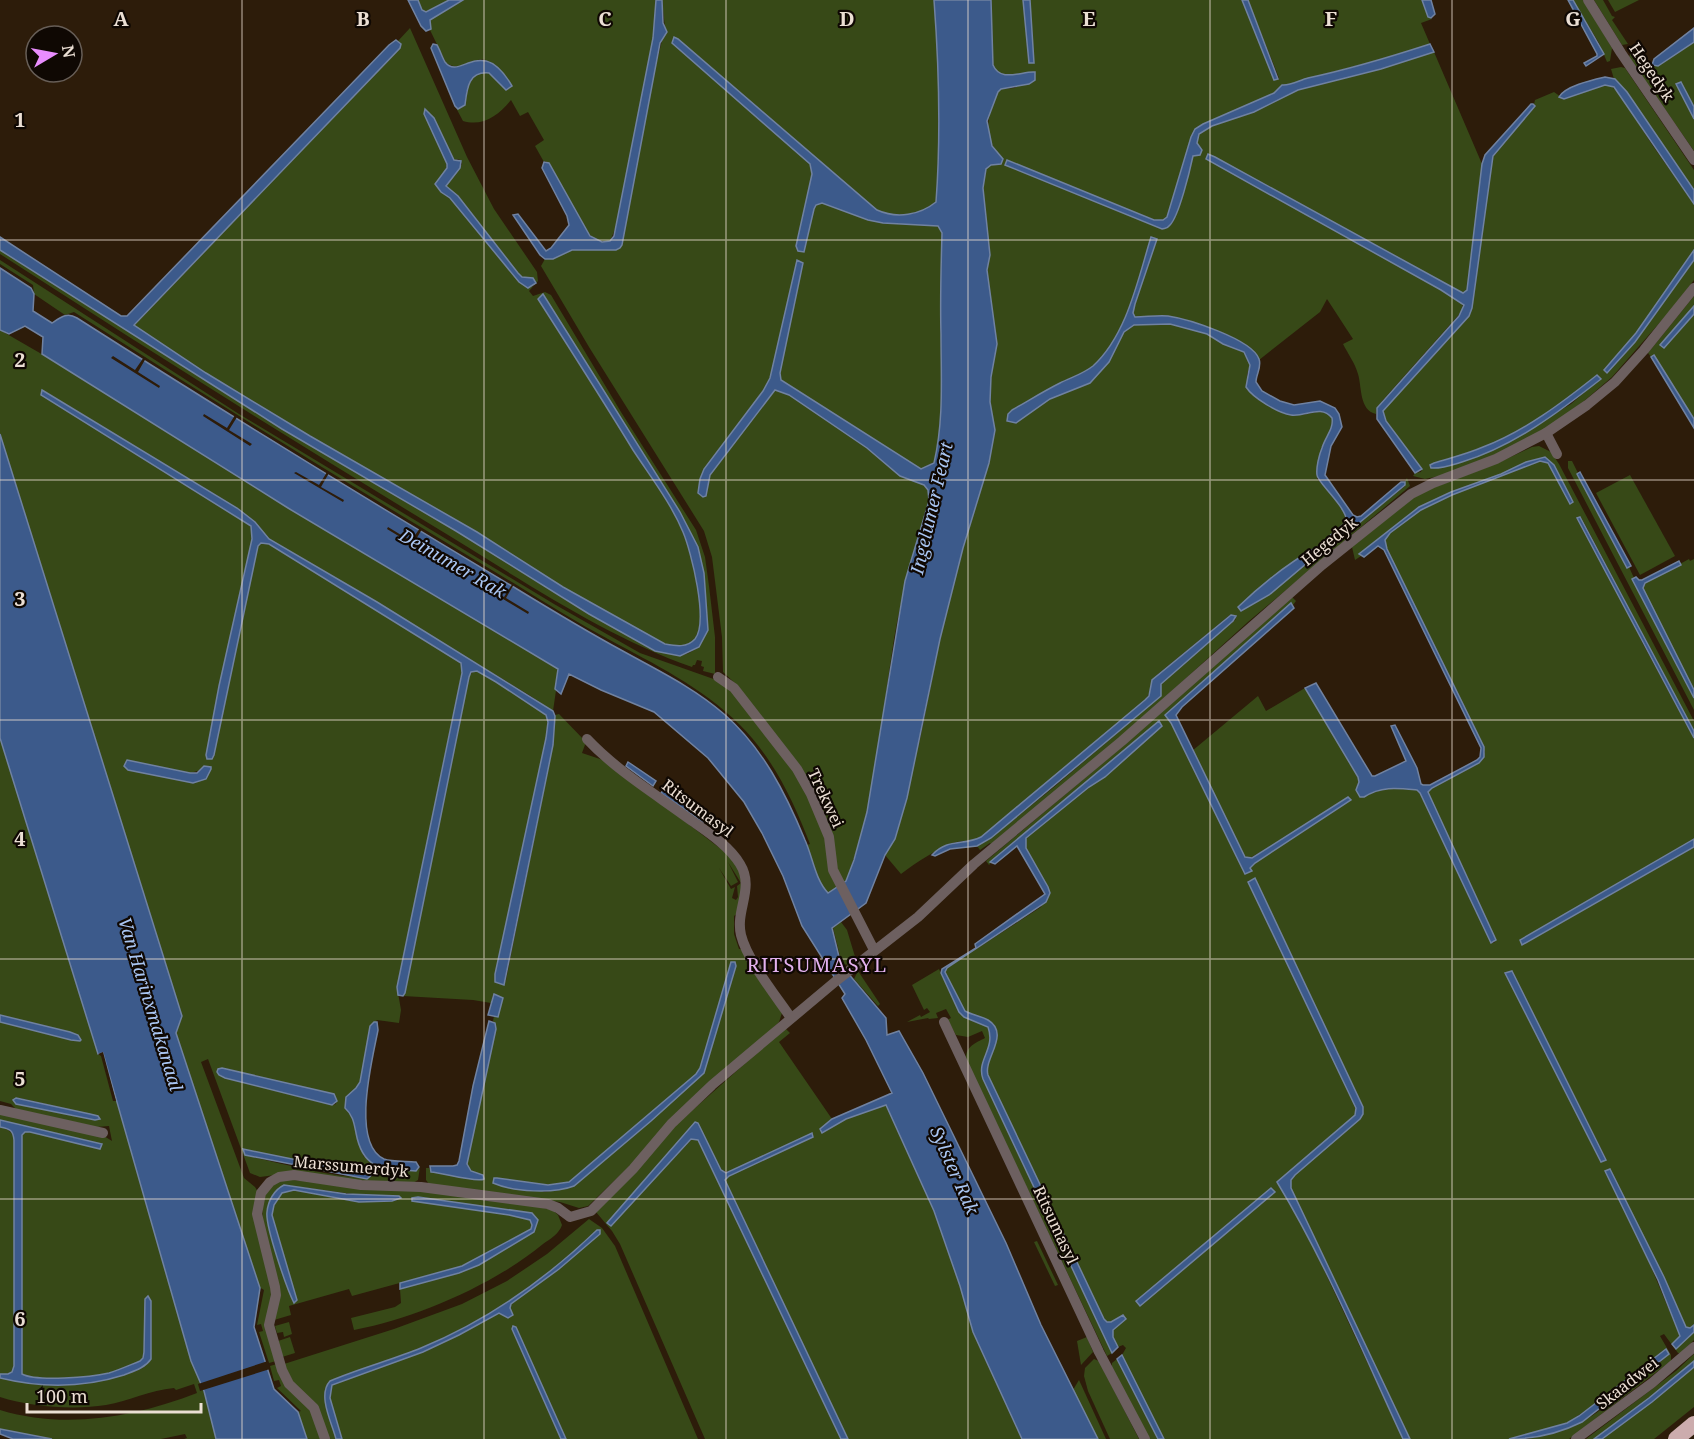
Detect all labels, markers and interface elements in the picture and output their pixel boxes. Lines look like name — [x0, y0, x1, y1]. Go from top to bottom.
text: A — [113, 5, 129, 32]
text: B — [356, 5, 370, 32]
text: C — [598, 5, 612, 32]
text: D — [839, 5, 855, 32]
text: E — [1082, 5, 1096, 32]
text: F — [1325, 5, 1337, 32]
text: G — [1565, 5, 1581, 32]
north arrow — [24, 24, 84, 84]
street label: Hegedyk — [1624, 38, 1680, 106]
text: N — [57, 43, 81, 60]
text: 1 — [14, 106, 26, 133]
text: 2 — [14, 346, 26, 373]
water label: Ingelumer Feart — [904, 439, 958, 577]
street label: Hegedyk — [1296, 511, 1362, 571]
water label: Deinumer Rak — [394, 522, 511, 604]
text: 3 — [14, 585, 26, 612]
street label: Trekwei — [803, 765, 849, 831]
street label: Ritsumasyl — [658, 774, 738, 842]
text: 4 — [14, 825, 26, 852]
water label: Van Harinxmakanaal — [113, 914, 189, 1094]
district label: RITSUMASYL — [746, 951, 888, 978]
text: 5 — [14, 1065, 26, 1092]
water label: Sylster Rak — [925, 1122, 985, 1218]
street label: Marssumerdyk — [292, 1150, 410, 1182]
street label: Ritsumasyl — [1028, 1182, 1084, 1268]
text: 6 — [14, 1305, 26, 1332]
street label: Skaadwei — [1591, 1352, 1663, 1414]
scale bar — [27, 1376, 201, 1414]
text: 100 m — [36, 1384, 88, 1408]

